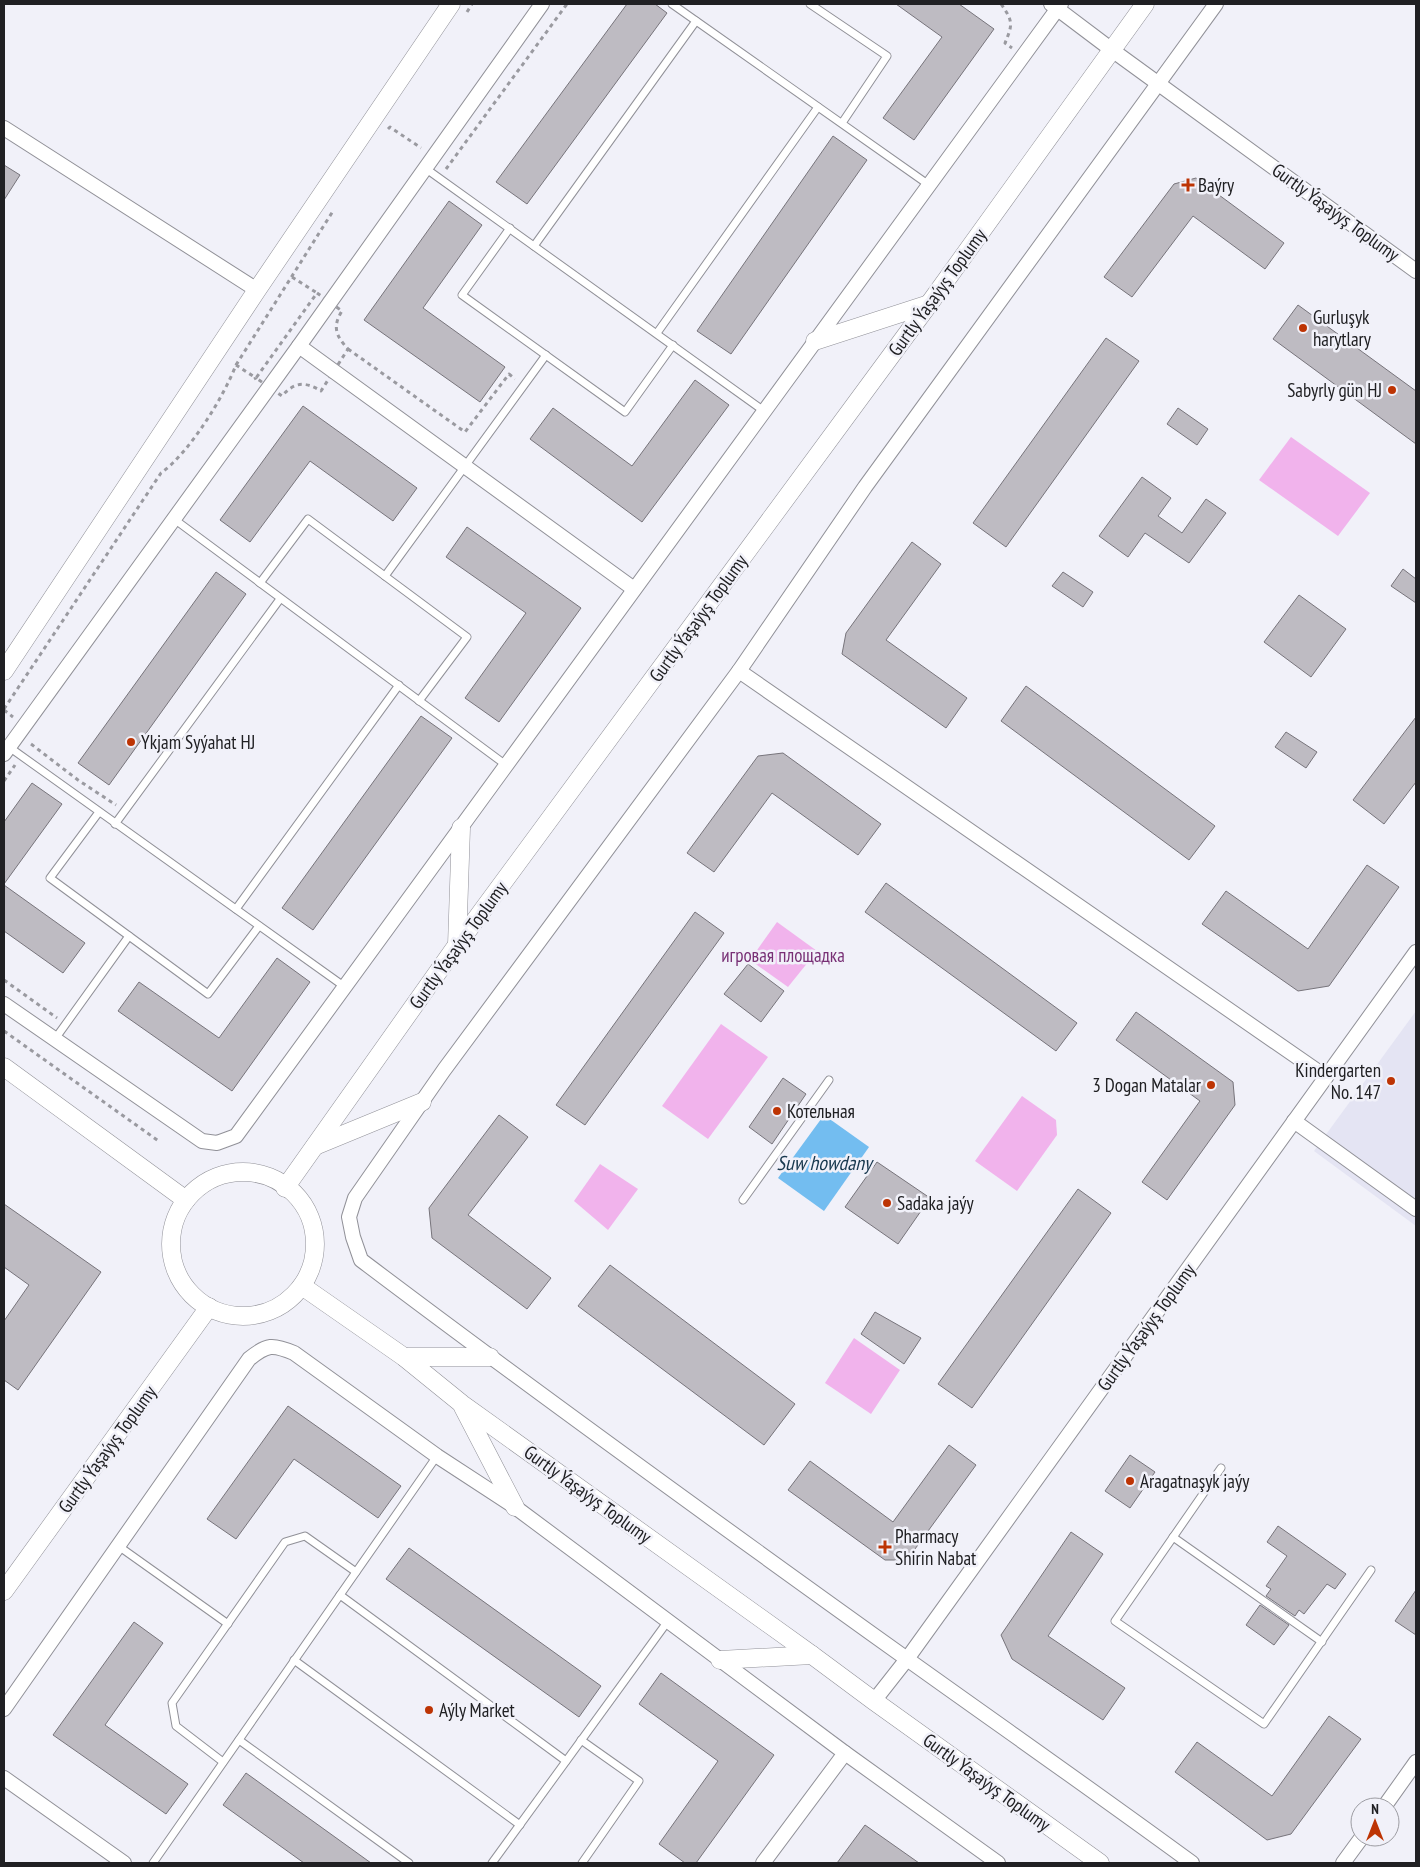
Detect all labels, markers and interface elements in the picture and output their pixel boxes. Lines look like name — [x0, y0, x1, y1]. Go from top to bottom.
street label: Gurtly Ýaşaýyş Toplumy — [1267, 158, 1405, 267]
place label: Baýry — [1198, 173, 1235, 197]
marker: Baýry — [1182, 179, 1194, 191]
street label: Gurtly Ýaşaýyş Toplumy — [883, 223, 992, 361]
place label: Gurluşyk harytlary — [1313, 305, 1372, 351]
marker: Gurluşyk harytlary — [1297, 322, 1309, 334]
place label: Sabyrly gün HJ — [1287, 378, 1382, 402]
marker: Sabyrly gün HJ — [1386, 384, 1398, 396]
street label: Gurtly Ýaşaýyş Toplumy — [644, 549, 753, 687]
place label: Ykjam Syýahat HJ — [141, 730, 255, 754]
marker: Ykjam Syýahat HJ — [125, 736, 137, 748]
street label: Gurtly Ýaşaýyş Toplumy — [404, 876, 513, 1014]
park label: игровая площадка — [721, 943, 845, 967]
place label: Kindergarten No. 147 — [1295, 1058, 1381, 1104]
place label: 3 Dogan Matalar — [1092, 1073, 1202, 1097]
marker: Kindergarten No. 147 — [1385, 1075, 1397, 1087]
marker: 3 Dogan Matalar — [1205, 1079, 1217, 1091]
place label: Котельная — [787, 1099, 855, 1123]
marker: Котельная — [771, 1105, 783, 1117]
water label: Suw howdany — [777, 1150, 874, 1176]
place label: Sadaka jaýy — [897, 1191, 975, 1215]
marker: Sadaka jaýy — [881, 1197, 893, 1209]
street label: Gurtly Ýaşaýyş Toplumy — [1092, 1258, 1201, 1396]
street label: Gurtly Ýaşaýyş Toplumy — [53, 1380, 162, 1518]
street label: Gurtly Ýaşaýyş Toplumy — [519, 1440, 657, 1549]
place label: Aragatnaşyk jaýy — [1140, 1469, 1250, 1493]
marker: Aragatnaşyk jaýy — [1124, 1475, 1136, 1487]
place label: Pharmacy Shirin Nabat — [895, 1524, 977, 1570]
marker: Pharmacy Shirin Nabat — [879, 1541, 891, 1553]
place label: Aýly Market — [439, 1698, 516, 1722]
marker: Aýly Market — [423, 1704, 435, 1716]
street label: Gurtly Ýaşaýyş Toplumy — [918, 1728, 1056, 1837]
north arrow — [1350, 1797, 1400, 1847]
text: N — [1371, 1800, 1379, 1818]

